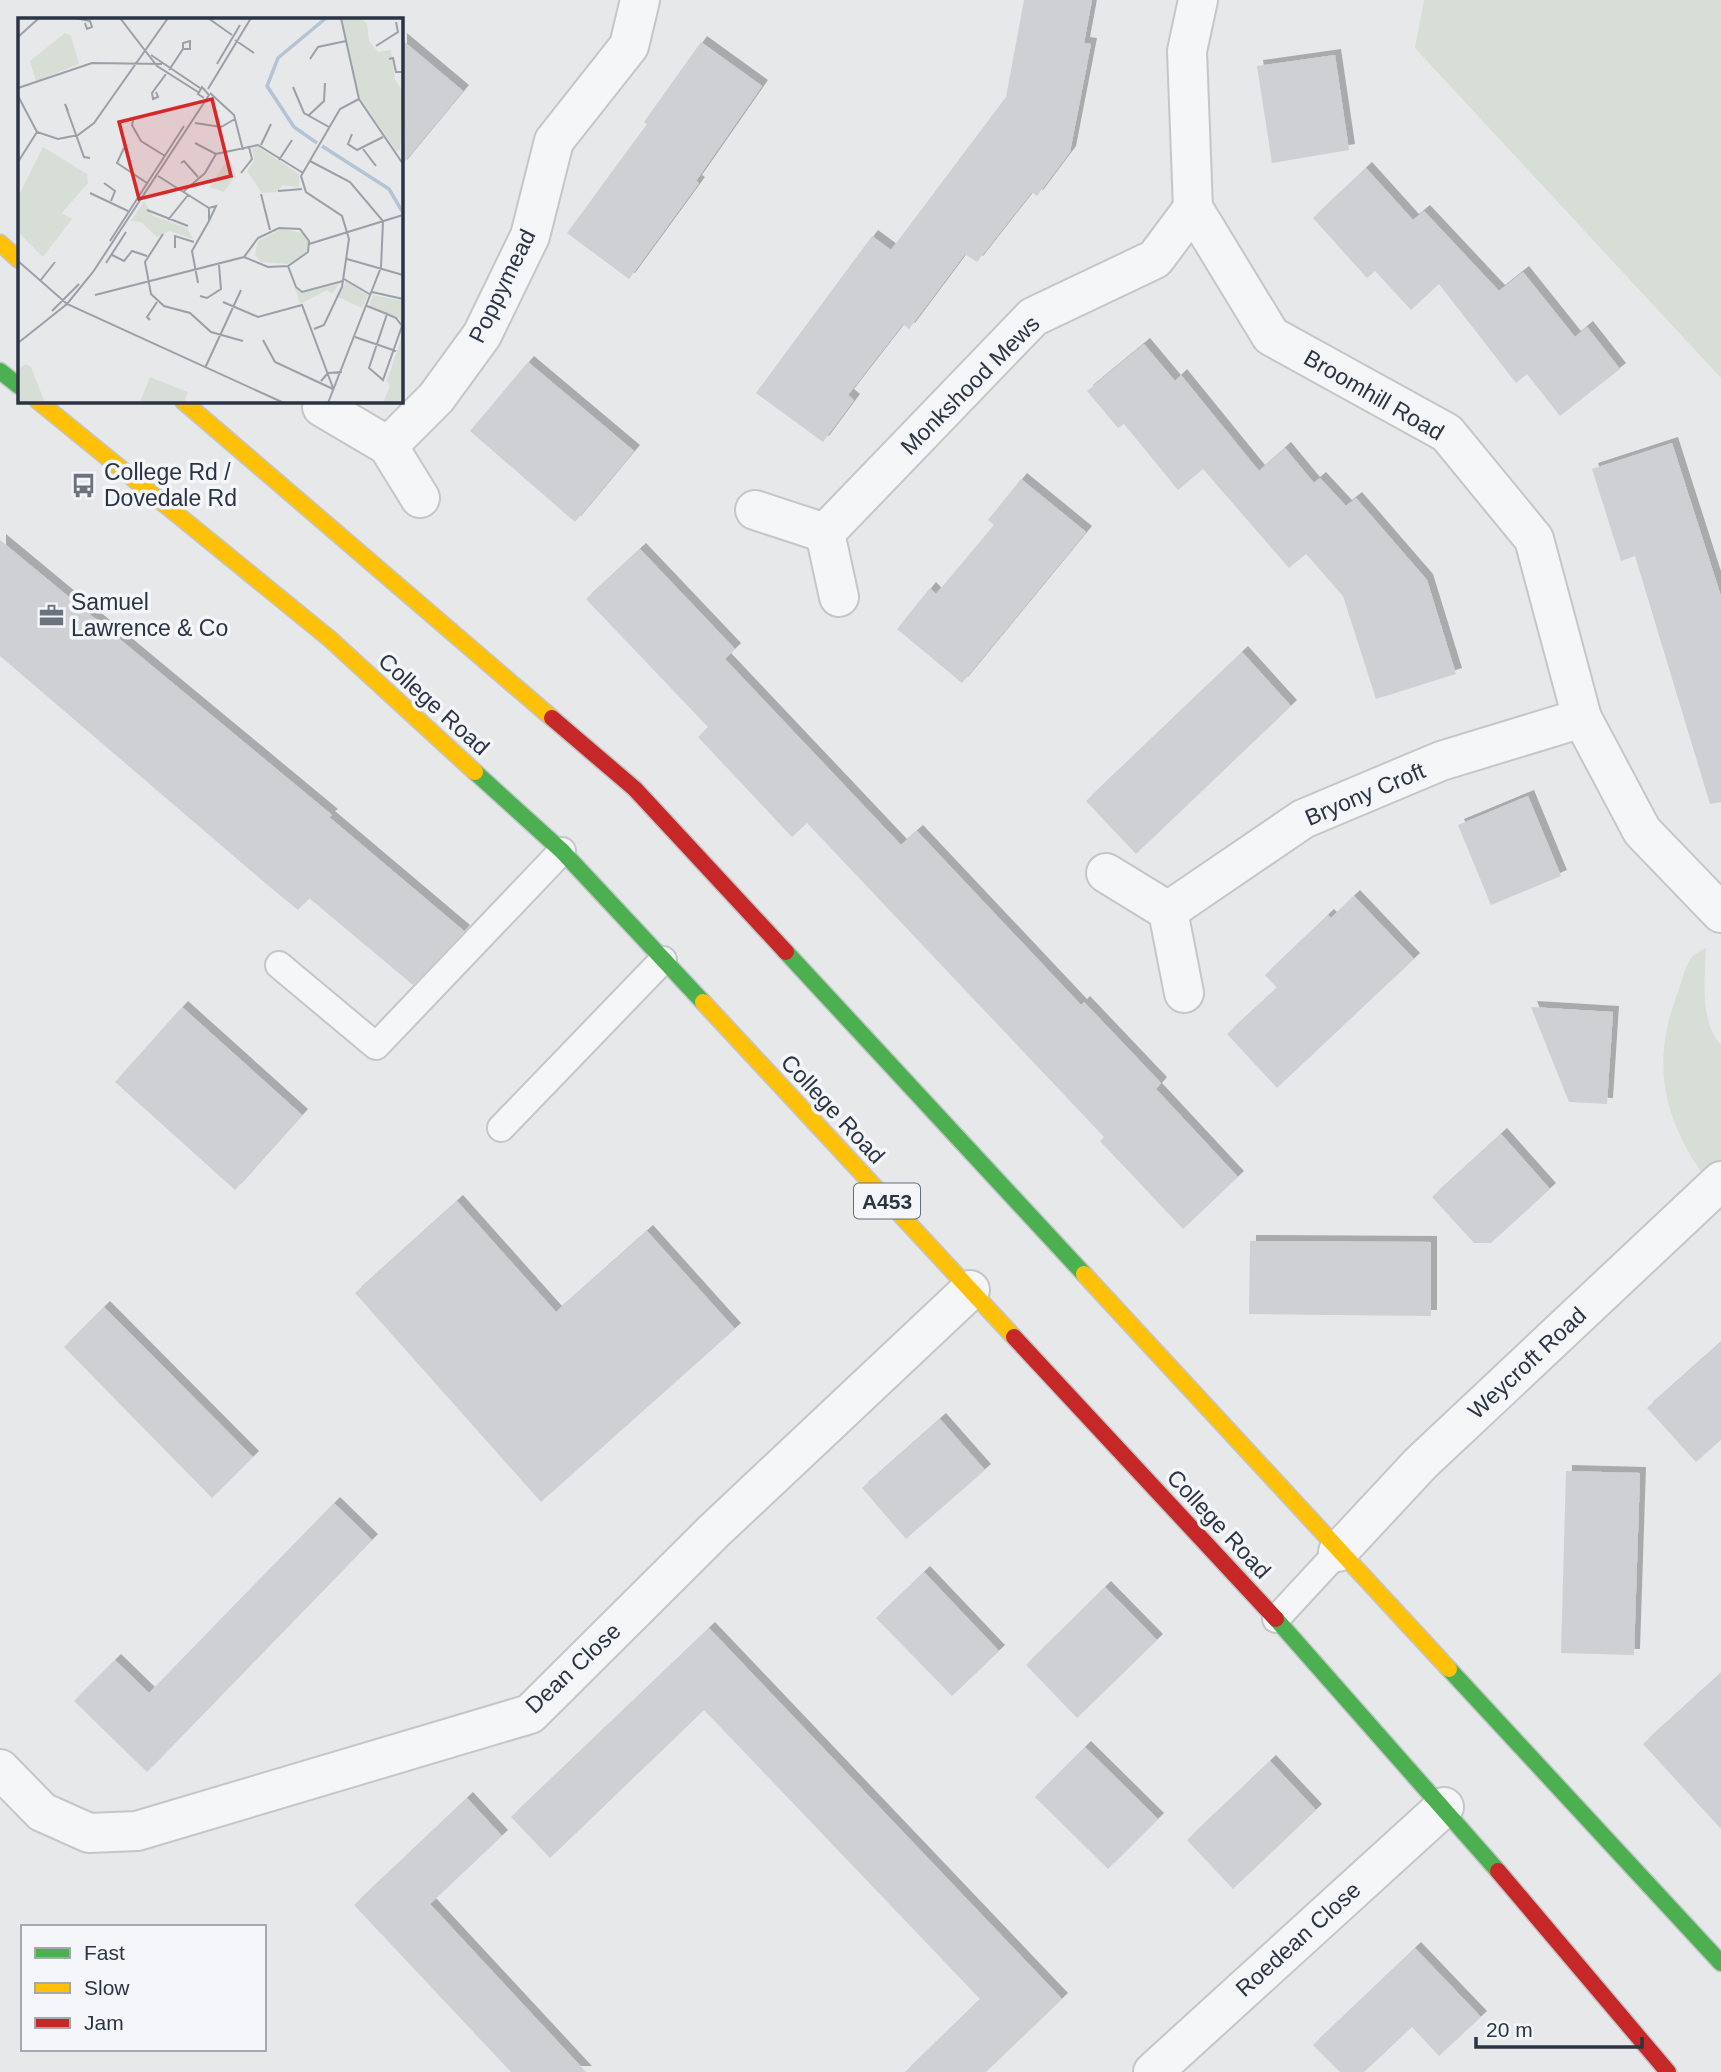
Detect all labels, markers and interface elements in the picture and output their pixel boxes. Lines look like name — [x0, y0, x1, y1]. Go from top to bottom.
inset map — [18, 18, 402, 402]
street label: Poppymead — [463, 225, 541, 347]
street label: Monkshood Mews — [895, 310, 1045, 460]
street label: Broomhill Road — [1299, 344, 1449, 446]
place label: College Rd / Dovedale Rd — [104, 459, 237, 511]
bus stop icon: College Rd / Dovedale Rd — [70, 471, 98, 499]
place label: Samuel Lawrence & Co — [71, 589, 228, 641]
office icon: Samuel Lawrence & Co — [37, 601, 65, 629]
street label: College Road — [374, 648, 494, 760]
street label: Bryony Croft — [1301, 757, 1429, 831]
street label: College Road — [776, 1049, 890, 1169]
road number: A453 — [854, 1184, 920, 1218]
street label: Weycroft Road — [1463, 1302, 1591, 1424]
street label: College Road — [1162, 1464, 1276, 1584]
street label: Dean Close — [520, 1618, 626, 1718]
street label: Roedean Close — [1230, 1876, 1366, 2002]
legend — [21, 1925, 266, 2051]
text: Fast — [84, 1941, 125, 1964]
text: Slow — [84, 1976, 130, 1999]
scale bar — [1476, 2006, 1642, 2050]
text: Jam — [84, 2011, 124, 2034]
text: 20 m — [1486, 2018, 1533, 2041]

